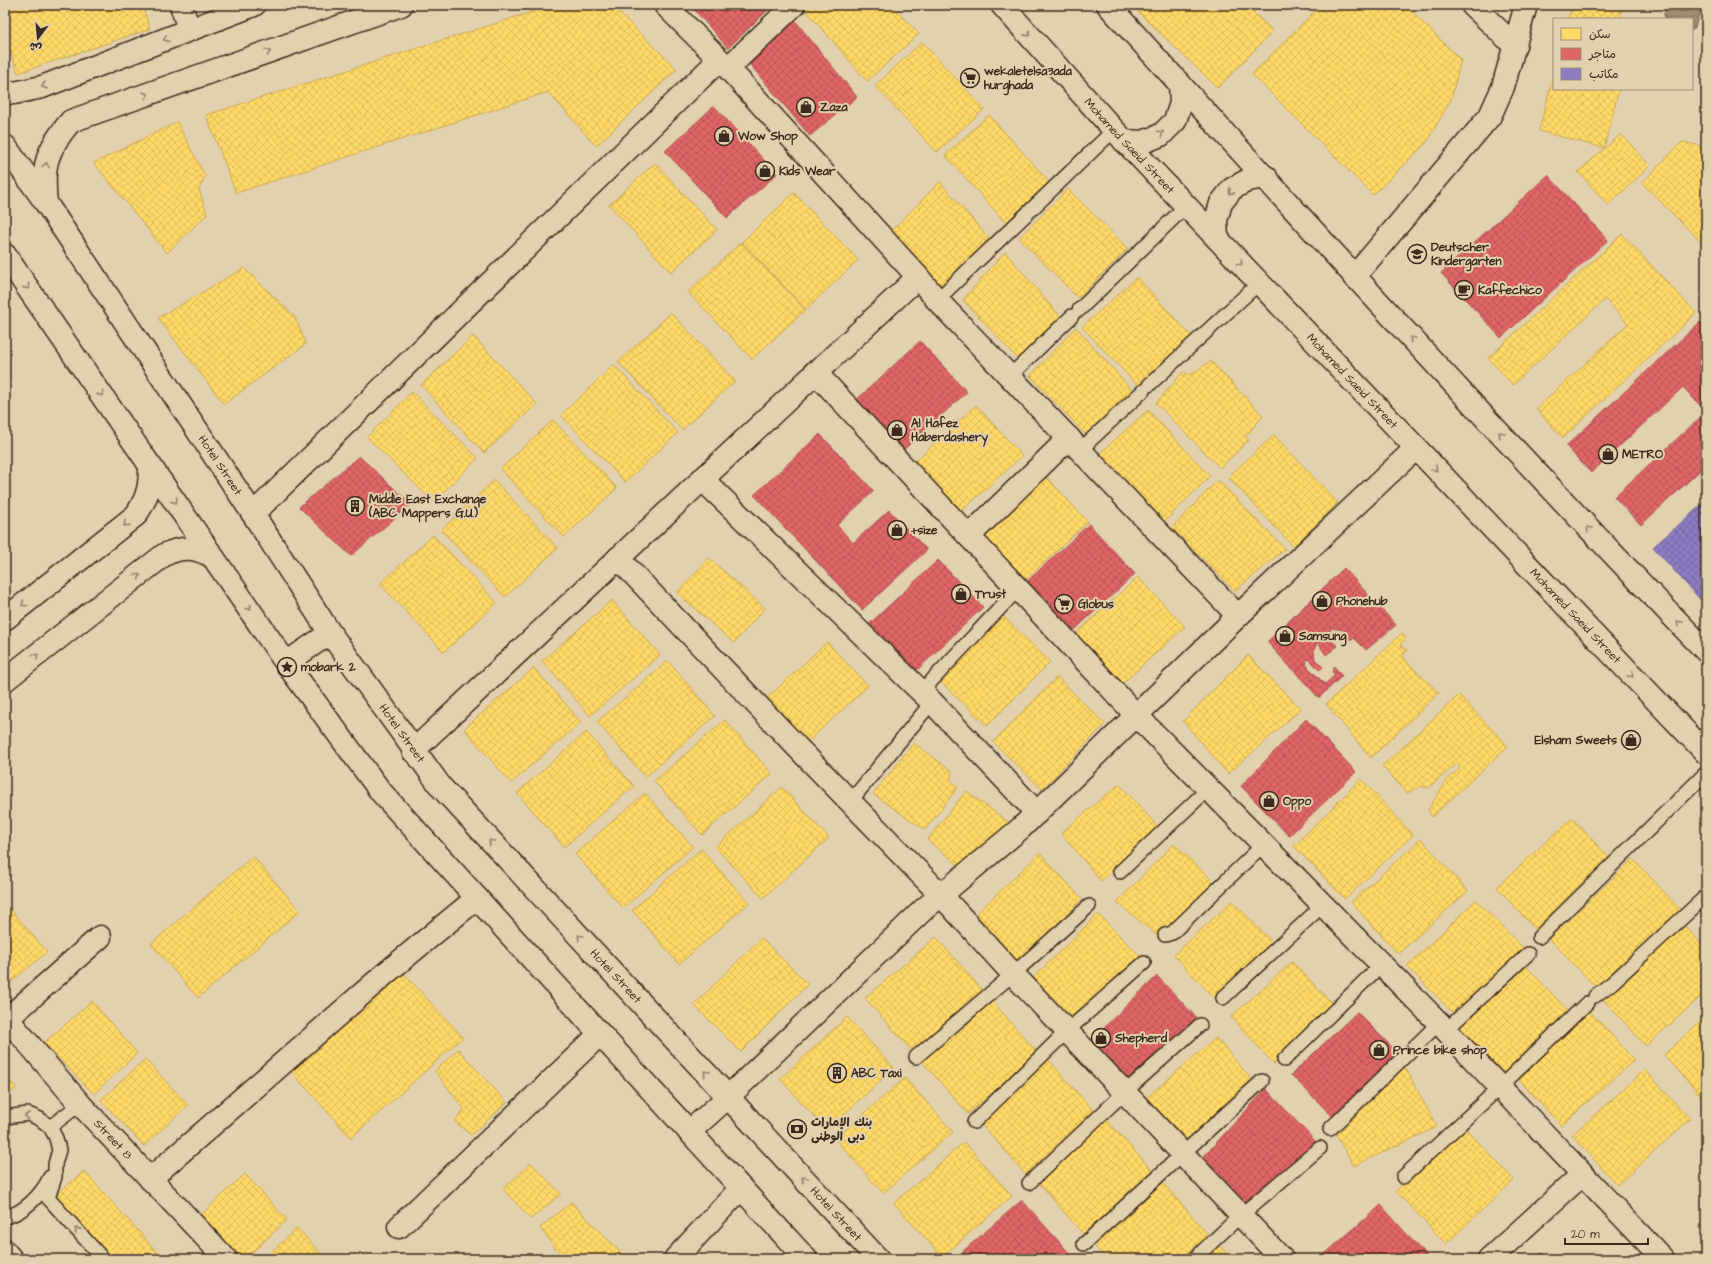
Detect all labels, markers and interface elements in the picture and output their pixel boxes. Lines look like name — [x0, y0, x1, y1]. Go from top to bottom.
north arrow — [18, 18, 58, 58]
legend — [1553, 18, 1693, 90]
text: سكن — [1589, 26, 1611, 43]
one-way arrow — [1024, 29, 1031, 37]
one-way arrow — [162, 34, 169, 42]
text: ش — [27, 38, 43, 56]
text: متاجر — [1588, 46, 1616, 63]
one-way arrow — [265, 48, 272, 57]
place label: wekaletelsa3ada hurghada — [984, 63, 1073, 96]
text: مكاتب — [1589, 66, 1618, 83]
supermarket icon: wekaletelsa3ada hurghada — [959, 67, 981, 89]
one-way arrow — [41, 81, 48, 89]
one-way arrow — [142, 92, 149, 100]
street label: Mohamed Saeid Street — [1081, 94, 1179, 198]
shop icon: Zaza — [795, 96, 817, 118]
place label: Zaza — [820, 99, 848, 116]
shop icon: Wow Shop — [713, 125, 735, 147]
place label: Wow Shop — [737, 128, 798, 146]
one-way arrow — [1156, 131, 1163, 138]
shop icon: Kids Wear — [754, 160, 776, 182]
one-way arrow — [42, 162, 50, 168]
place label: Kids Wear — [779, 163, 836, 180]
one-way arrow — [1228, 187, 1236, 195]
place label: Deutscher Kindergarten — [1431, 239, 1502, 272]
school or university icon: Deutscher Kindergarten — [1406, 243, 1428, 265]
one-way arrow — [1235, 258, 1243, 266]
cafe icon: Kaffechico — [1453, 279, 1475, 301]
place label: Kaffechico — [1478, 282, 1542, 299]
one-way arrow — [22, 283, 29, 290]
street label: Mohamed Saeid Street — [1303, 330, 1402, 432]
one-way arrow — [1409, 336, 1417, 344]
one-way arrow — [96, 390, 103, 397]
place label: Al Hafez Haberdashery — [911, 415, 989, 447]
shop icon: Al Hafez Haberdashery — [886, 419, 908, 441]
one-way arrow — [1498, 431, 1506, 439]
street label: Hotel Street — [194, 432, 247, 499]
shop icon: METRO — [1597, 443, 1619, 465]
place label: METRO — [1622, 446, 1663, 463]
one-way arrow — [1431, 464, 1438, 472]
place label: Middle East Exchange (ABC Mappers G.U.) — [368, 491, 487, 523]
building icon: Middle East Exchange (ABC Mappers G.U.) — [344, 495, 366, 517]
one-way arrow — [170, 497, 177, 504]
shop icon: +size — [886, 519, 908, 541]
one-way arrow — [123, 520, 131, 527]
place label: +size — [910, 522, 938, 539]
one-way arrow — [1587, 526, 1594, 534]
street label: Mohamed Saeid Street — [1526, 564, 1625, 667]
one-way arrow — [133, 573, 140, 580]
shop icon: Trust — [950, 583, 972, 605]
place label: Trust — [974, 586, 1006, 603]
shop icon: Phonehub — [1311, 590, 1333, 612]
supermarket icon: Globus — [1053, 593, 1075, 615]
place label: Phonehub — [1336, 593, 1388, 610]
place label: Globus — [1078, 596, 1114, 613]
one-way arrow — [21, 600, 28, 607]
one-way arrow — [244, 604, 251, 611]
one-way arrow — [1676, 620, 1684, 628]
shop icon: Samsung — [1274, 625, 1296, 647]
place label: Samsung — [1298, 628, 1347, 647]
one-way arrow — [31, 654, 38, 661]
place icon: mobark 2 — [276, 656, 298, 678]
place label: mobark 2 — [301, 659, 356, 676]
one-way arrow — [1627, 670, 1634, 678]
street label: Hotel Street — [375, 700, 429, 766]
shop icon: Elsham Sweets — [1620, 729, 1642, 751]
place label: Elsham Sweets — [1535, 732, 1617, 749]
shop icon: Oppo — [1258, 790, 1280, 812]
place label: Oppo — [1283, 793, 1311, 811]
one-way arrow — [489, 839, 496, 846]
one-way arrow — [577, 934, 584, 942]
street label: Hotel Street — [586, 945, 646, 1007]
shop icon: Shepherd — [1090, 1027, 1112, 1049]
place label: Shepherd — [1114, 1030, 1168, 1048]
shop icon: Prince bike shop — [1368, 1039, 1390, 1061]
place label: Prince bike shop — [1393, 1042, 1487, 1060]
building icon: ABC Taxi — [826, 1062, 848, 1084]
place label: ABC Taxi — [851, 1065, 902, 1082]
one-way arrow — [703, 1070, 711, 1078]
one-way arrow — [24, 1111, 30, 1120]
place label: بنك الإمارات دبى الوطنى — [811, 1114, 872, 1145]
street label: Street 8 — [90, 1115, 137, 1163]
bank icon: بنك الإمارات دبى الوطنى — [786, 1118, 808, 1140]
one-way arrow — [801, 1176, 809, 1184]
street label: Hotel Street — [806, 1183, 866, 1245]
scale bar — [1565, 1220, 1648, 1246]
text: 20 m — [1571, 1226, 1600, 1243]
one-way arrow — [74, 1227, 82, 1235]

